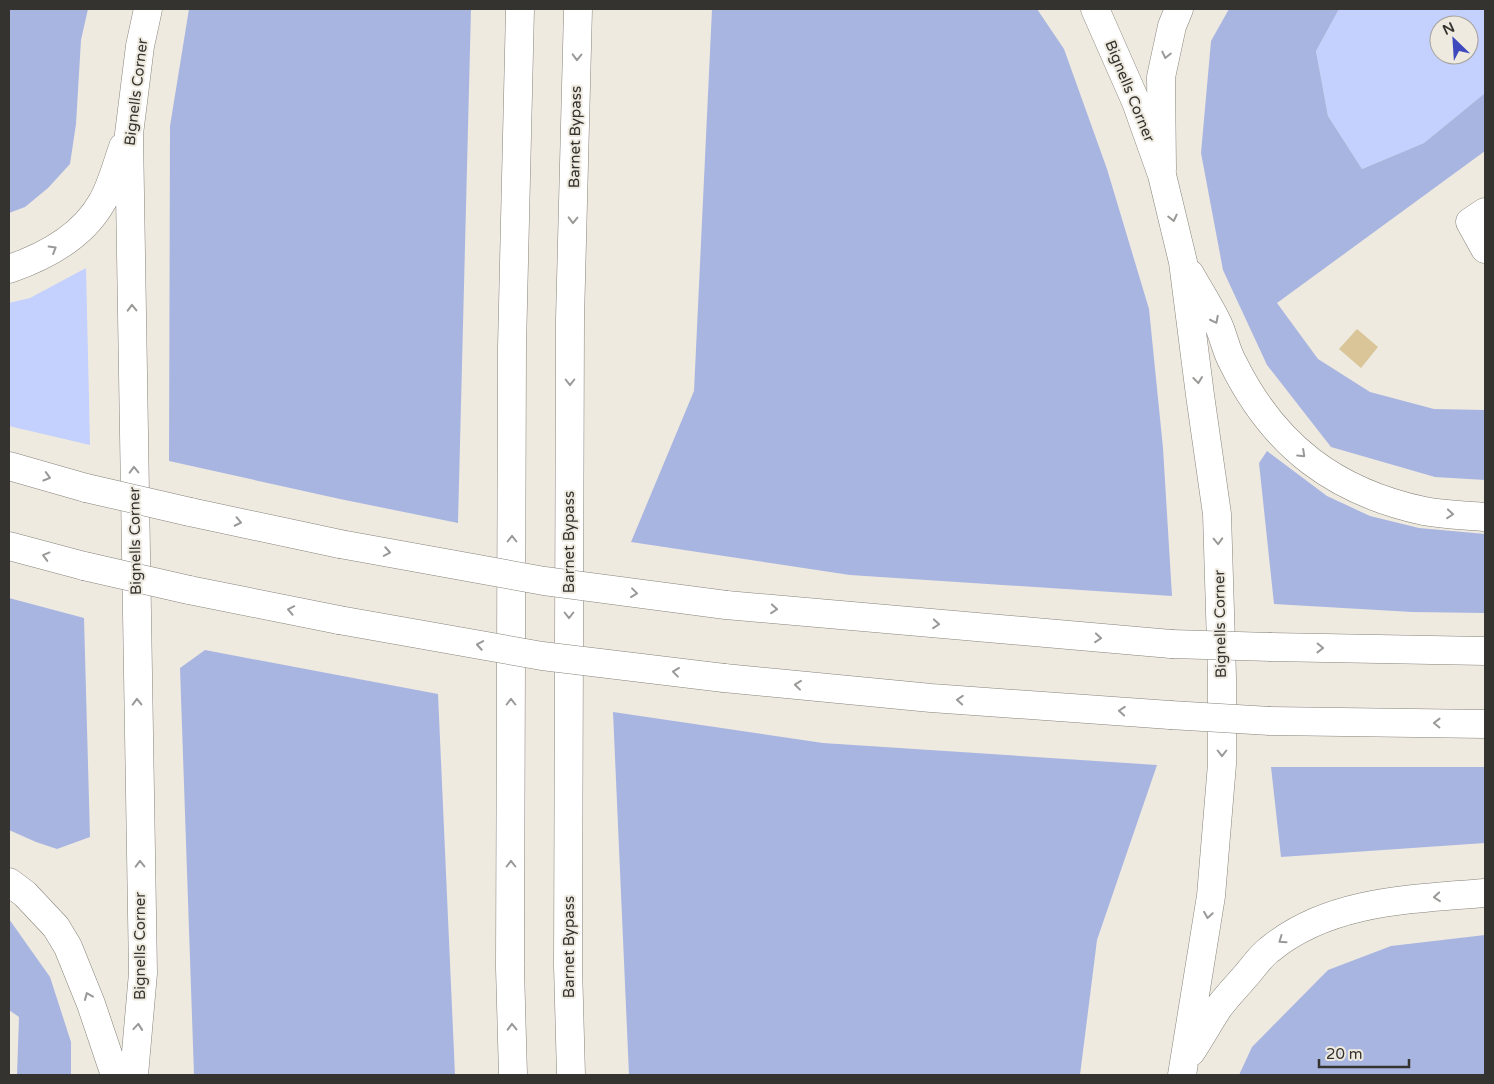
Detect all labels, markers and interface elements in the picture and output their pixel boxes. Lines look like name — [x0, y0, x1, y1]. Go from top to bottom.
north arrow — [1429, 15, 1479, 65]
text: N — [1440, 19, 1457, 39]
street label: Bignells Corner — [120, 37, 152, 147]
street label: Bignells Corner — [1101, 38, 1159, 145]
one-way arrow — [1161, 51, 1171, 60]
one-way arrow — [572, 54, 582, 62]
street label: Barnet Bypass — [565, 86, 585, 188]
one-way arrow — [1167, 214, 1178, 223]
one-way arrow — [568, 216, 578, 224]
one-way arrow — [47, 245, 56, 255]
one-way arrow — [127, 303, 137, 311]
one-way arrow — [1209, 314, 1219, 323]
one-way arrow — [1192, 376, 1203, 384]
one-way arrow — [565, 379, 575, 387]
one-way arrow — [1297, 448, 1306, 457]
one-way arrow — [129, 466, 139, 474]
one-way arrow — [43, 471, 51, 481]
street label: Bignells Corner — [125, 487, 145, 595]
street label: Barnet Bypass — [560, 491, 578, 593]
one-way arrow — [1447, 508, 1455, 519]
one-way arrow — [233, 516, 242, 527]
one-way arrow — [507, 535, 517, 542]
one-way arrow — [1213, 537, 1223, 545]
one-way arrow — [383, 547, 392, 557]
one-way arrow — [42, 551, 51, 562]
street label: Bignells Corner — [1210, 570, 1230, 678]
one-way arrow — [630, 587, 638, 598]
one-way arrow — [770, 603, 778, 614]
one-way arrow — [287, 606, 296, 616]
one-way arrow — [564, 612, 574, 619]
one-way arrow — [932, 618, 940, 629]
one-way arrow — [1094, 632, 1102, 643]
one-way arrow — [476, 640, 485, 651]
one-way arrow — [1316, 643, 1324, 653]
one-way arrow — [672, 667, 680, 678]
one-way arrow — [794, 680, 802, 691]
one-way arrow — [955, 695, 963, 706]
one-way arrow — [506, 697, 516, 705]
one-way arrow — [132, 698, 142, 706]
one-way arrow — [1117, 706, 1125, 717]
one-way arrow — [1432, 718, 1440, 729]
one-way arrow — [1217, 750, 1227, 757]
one-way arrow — [135, 860, 146, 868]
one-way arrow — [506, 860, 516, 868]
street label: Bignells Corner — [131, 892, 149, 1000]
one-way arrow — [1432, 892, 1440, 903]
street label: Barnet Bypass — [560, 896, 578, 998]
one-way arrow — [1203, 911, 1214, 919]
one-way arrow — [1278, 934, 1288, 943]
one-way arrow — [83, 992, 94, 1001]
one-way arrow — [133, 1022, 144, 1030]
one-way arrow — [506, 1022, 517, 1030]
scale bar — [1319, 1036, 1409, 1068]
text: 20 m — [1326, 1045, 1363, 1063]

